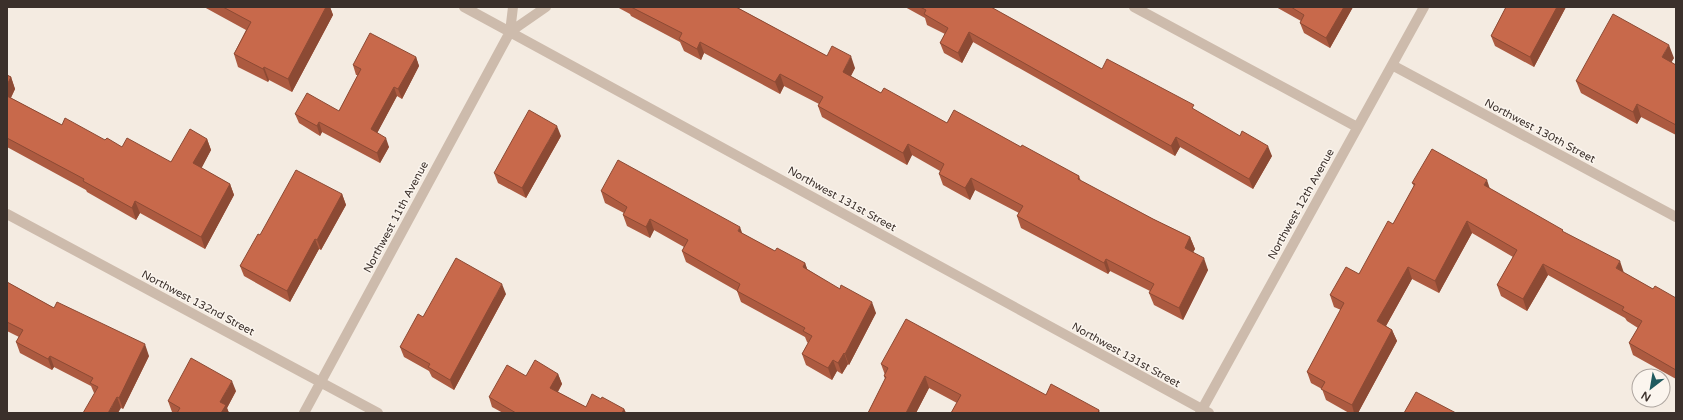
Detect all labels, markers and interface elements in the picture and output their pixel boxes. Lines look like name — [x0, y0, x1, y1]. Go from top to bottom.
street label: Northwest 130th Street — [1482, 96, 1598, 166]
street label: Northwest 12th Avenue — [1265, 146, 1337, 262]
street label: Northwest 11th Avenue — [361, 159, 431, 275]
street label: Northwest 131st Street — [785, 164, 899, 234]
street label: Northwest 132nd Street — [139, 268, 257, 338]
street label: Northwest 131st Street — [1069, 320, 1183, 390]
north arrow — [1631, 368, 1671, 408]
text: N — [1639, 388, 1653, 404]

